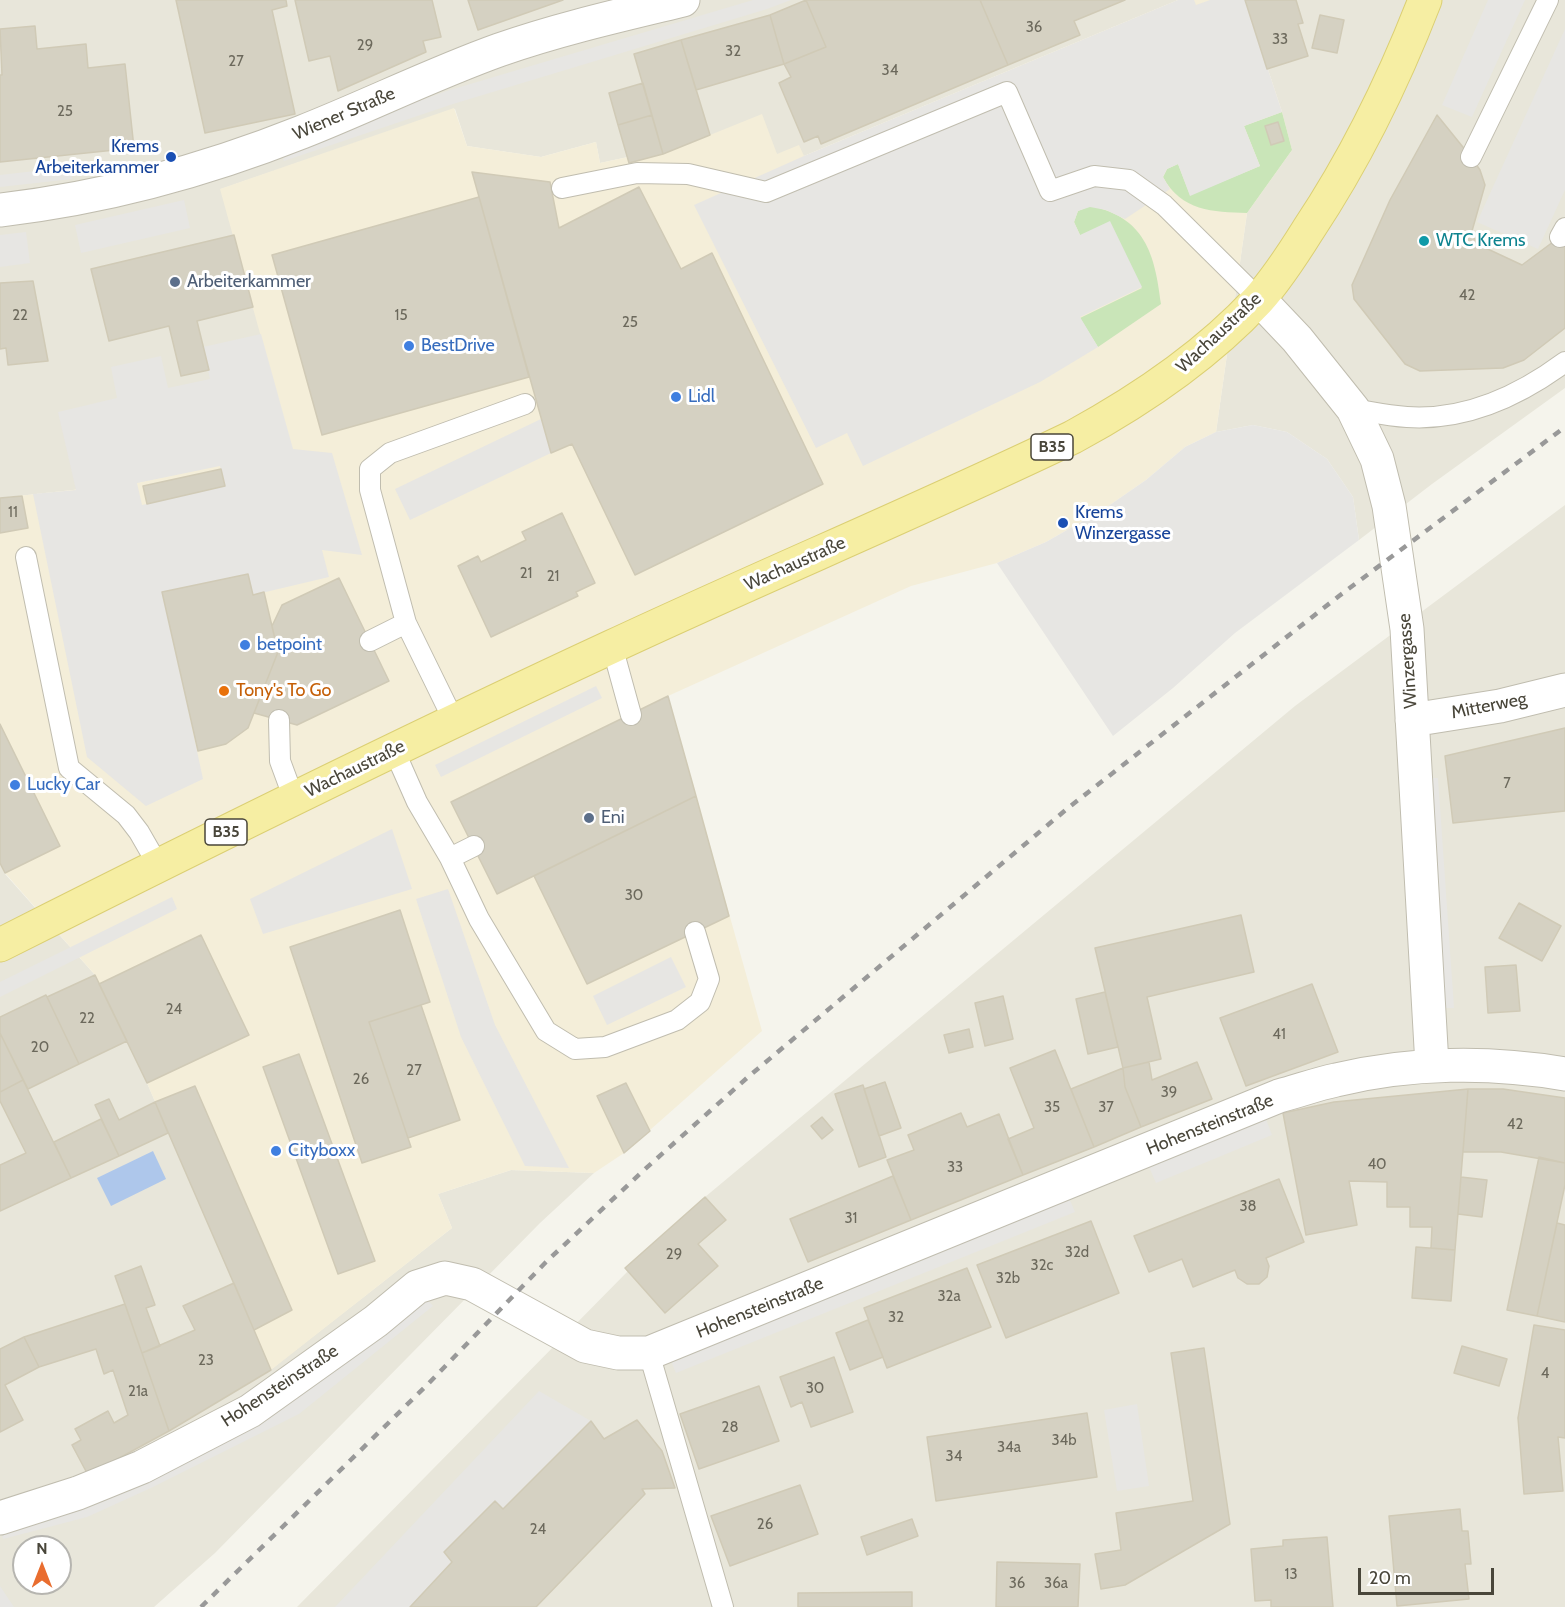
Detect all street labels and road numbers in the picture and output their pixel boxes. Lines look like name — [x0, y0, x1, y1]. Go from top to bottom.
street label: Wiener Straße — [290, 83, 398, 145]
street label: Wachaustraße — [1172, 288, 1266, 378]
road number: B35 — [1031, 434, 1073, 460]
street label: Wachaustraße — [741, 532, 849, 596]
street label: Winzergasse — [1394, 613, 1422, 709]
street label: Mitterweg — [1449, 688, 1529, 724]
street label: Wachaustraße — [302, 736, 408, 802]
road number: B35 — [205, 819, 247, 845]
street label: Hohensteinstraße — [1143, 1090, 1277, 1160]
street label: Hohensteinstraße — [693, 1273, 827, 1343]
street label: Hohensteinstraße — [217, 1340, 343, 1432]

